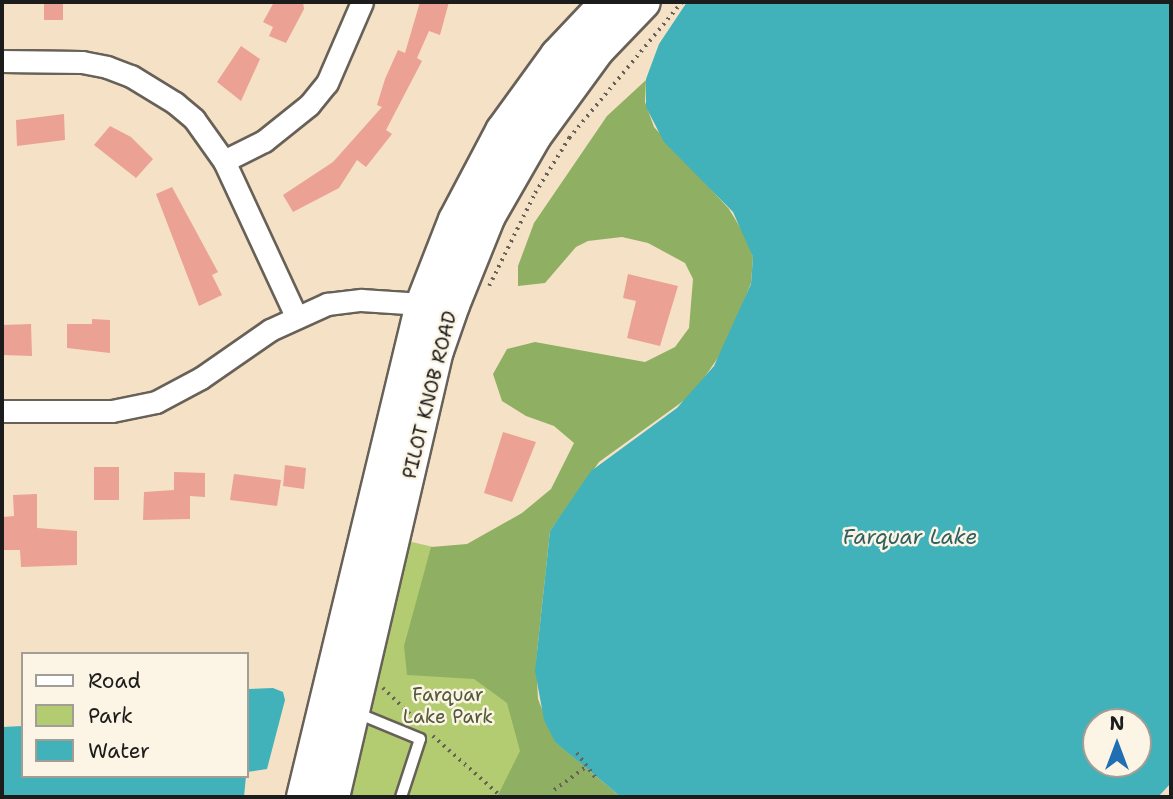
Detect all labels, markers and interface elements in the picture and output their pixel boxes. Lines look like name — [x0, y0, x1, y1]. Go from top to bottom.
street label: PILOT KNOB ROAD — [398, 309, 462, 481]
water label: Farquar Lake — [843, 524, 977, 550]
legend — [21, 652, 248, 778]
text: Road — [88, 667, 141, 695]
park label: Farquar Lake Park — [403, 684, 493, 728]
text: Park — [88, 702, 133, 730]
north arrow — [1082, 708, 1152, 778]
text: N — [1109, 711, 1125, 736]
text: Water — [88, 737, 150, 765]

